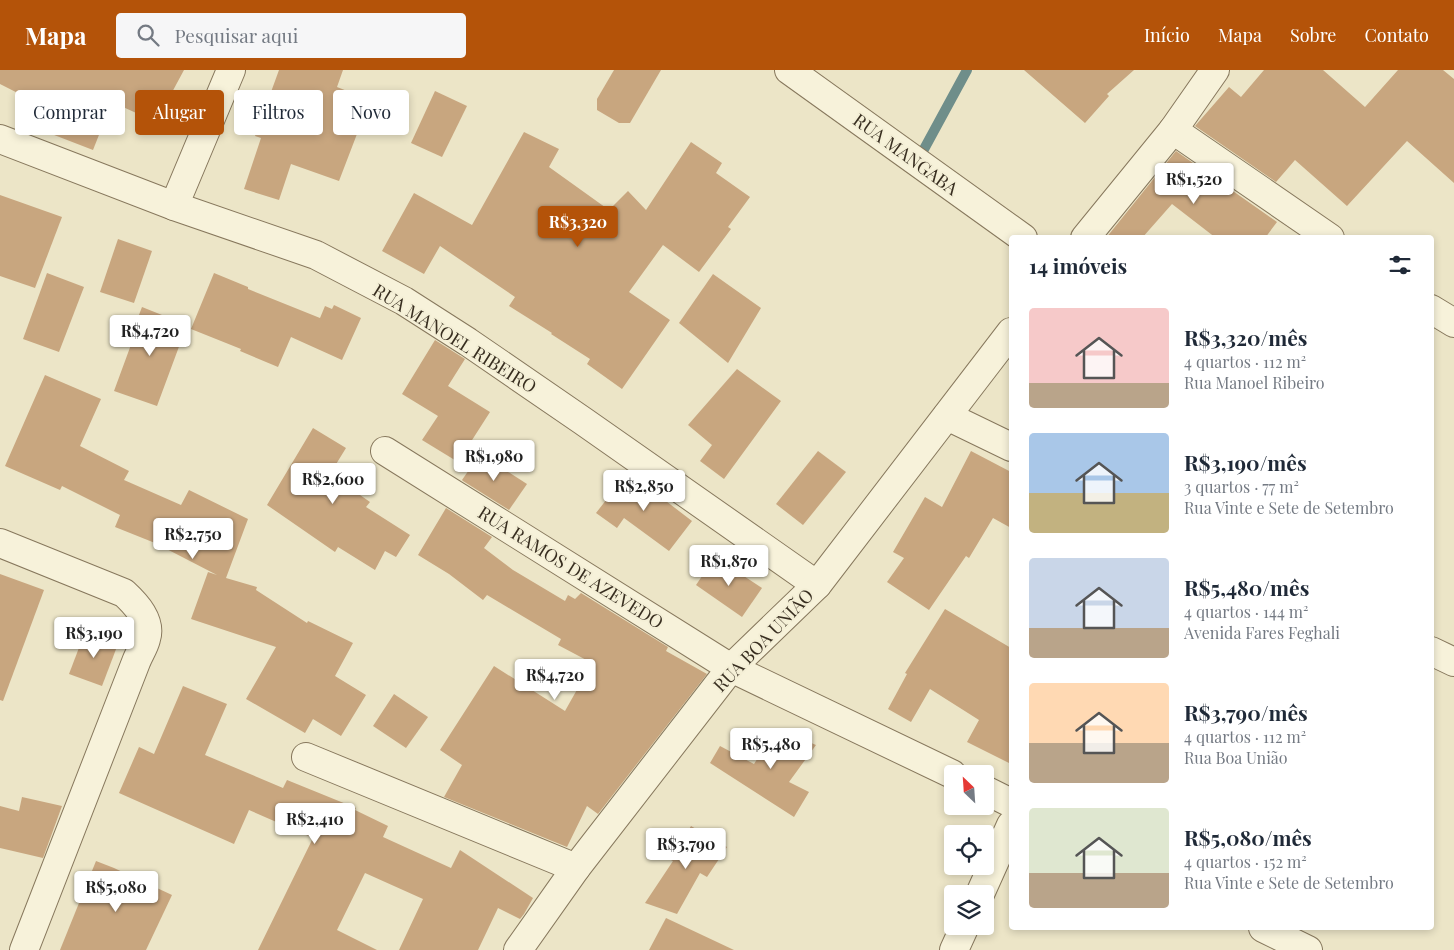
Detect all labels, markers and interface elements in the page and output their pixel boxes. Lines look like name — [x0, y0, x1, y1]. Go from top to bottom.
search box — [116, 13, 466, 58]
text: Mapa — [25, 19, 86, 51]
icon: search — [134, 21, 162, 49]
text: Pesquisar aqui — [174, 22, 298, 48]
text: Início — [1144, 23, 1190, 47]
text: Mapa — [1218, 23, 1262, 47]
text: Sobre — [1290, 23, 1336, 47]
text: Contato — [1364, 23, 1429, 47]
chip: Comprar — [15, 90, 125, 135]
chip: Alugar — [135, 90, 224, 135]
chip: Filtros — [234, 90, 323, 135]
chip: Novo — [333, 90, 409, 135]
street label: RUA MANGABA — [849, 108, 964, 201]
pin: R$1,520 — [1148, 162, 1240, 205]
text: R$1,520 — [1166, 168, 1222, 189]
pin: R$3,320 — [532, 206, 624, 248]
text: R$3,320 — [549, 211, 607, 232]
text: 14 imóveis — [1029, 251, 1127, 279]
icon: filters — [1386, 251, 1414, 279]
street label: RUA MANOEL RIBEIRO — [369, 278, 541, 398]
pin: R$4,720 — [104, 314, 196, 357]
text: R$4,720 — [121, 320, 179, 341]
text: R$3,320/mês — [1184, 323, 1308, 351]
icon: home — [1069, 328, 1129, 388]
text: 4 quartos · 112 m² — [1184, 351, 1306, 372]
text: Rua Manoel Ribeiro — [1184, 372, 1325, 393]
pin: R$1,980 — [448, 440, 540, 482]
text: R$1,980 — [465, 445, 523, 466]
text: R$3,190/mês — [1184, 448, 1307, 476]
icon: home — [1069, 453, 1129, 513]
pin: R$2,600 — [287, 462, 379, 505]
text: R$2,600 — [302, 468, 364, 489]
pin: R$2,850 — [598, 470, 690, 512]
text: R$2,850 — [614, 475, 674, 496]
text: 3 quartos · 77 m² — [1184, 476, 1299, 497]
text: Rua Vinte e Sete de Setembro — [1184, 497, 1394, 518]
street label: RUA RAMOS DE AZEVEDO — [474, 500, 668, 634]
pin: R$2,750 — [147, 518, 239, 560]
text: R$2,750 — [164, 523, 222, 544]
pin: R$1,870 — [683, 544, 775, 587]
text: R$1,870 — [700, 550, 758, 571]
text: R$5,480/mês — [1184, 573, 1309, 601]
icon: home — [1069, 578, 1129, 638]
street label: RUA BOA UNIÃO — [708, 583, 818, 697]
text: 4 quartos · 144 m² — [1184, 601, 1308, 622]
pin: R$3,190 — [48, 616, 140, 659]
text: R$3,190 — [65, 622, 123, 643]
text: Avenida Fares Feghali — [1184, 622, 1340, 643]
pin: R$4,720 — [509, 658, 601, 701]
text: R$4,720 — [526, 664, 584, 685]
text: R$3,790/mês — [1184, 698, 1308, 726]
icon: home — [1069, 703, 1129, 763]
text: 4 quartos · 112 m² — [1184, 726, 1306, 747]
pin: R$5,480 — [725, 728, 817, 770]
text: R$5,480 — [741, 733, 801, 754]
text: Rua Boa União — [1184, 747, 1288, 768]
north arrow — [944, 765, 994, 815]
map controls — [944, 765, 994, 935]
pin: R$2,410 — [269, 802, 361, 845]
text: R$2,410 — [286, 808, 344, 829]
text: R$5,080/mês — [1184, 823, 1312, 851]
button: locate — [944, 825, 994, 875]
pin: R$3,790 — [640, 828, 732, 870]
icon: home — [1069, 828, 1129, 888]
text: R$3,790 — [657, 833, 715, 854]
text: 4 quartos · 152 m² — [1184, 851, 1307, 872]
pin: R$5,080 — [70, 870, 162, 913]
text: Rua Vinte e Sete de Setembro — [1184, 872, 1394, 893]
text: R$5,080 — [85, 876, 147, 897]
button: layers — [944, 885, 994, 935]

